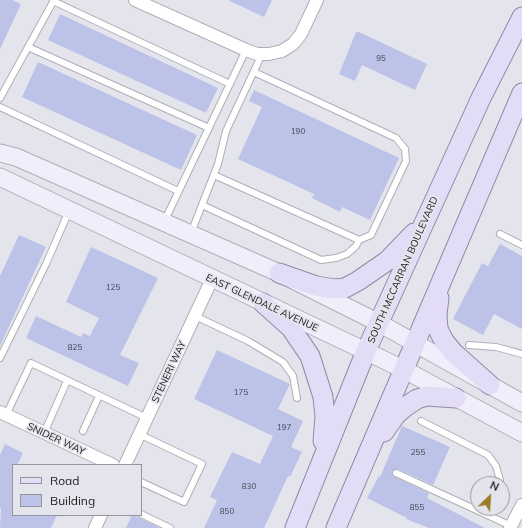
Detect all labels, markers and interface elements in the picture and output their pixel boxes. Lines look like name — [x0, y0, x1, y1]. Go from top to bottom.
house number: 95 — [376, 54, 386, 64]
house number: 190 — [291, 127, 305, 137]
street label: SOUTH MCCARRAN BOULEVARD — [365, 195, 441, 345]
street label: EAST GLENDALE AVENUE — [204, 272, 320, 334]
house number: 125 — [106, 283, 120, 293]
street label: STENERI WAY — [149, 339, 189, 405]
house number: 825 — [68, 343, 82, 353]
house number: 175 — [234, 388, 248, 398]
street label: SNIDER WAY — [25, 420, 87, 458]
house number: 197 — [277, 423, 291, 433]
house number: 255 — [411, 448, 425, 458]
legend — [12, 464, 142, 516]
text: Road — [50, 473, 79, 488]
north arrow — [470, 476, 510, 516]
text: N — [488, 478, 501, 494]
house number: 830 — [242, 482, 256, 492]
text: Building — [50, 493, 95, 508]
house number: 855 — [410, 503, 424, 513]
house number: 850 — [220, 507, 234, 517]

